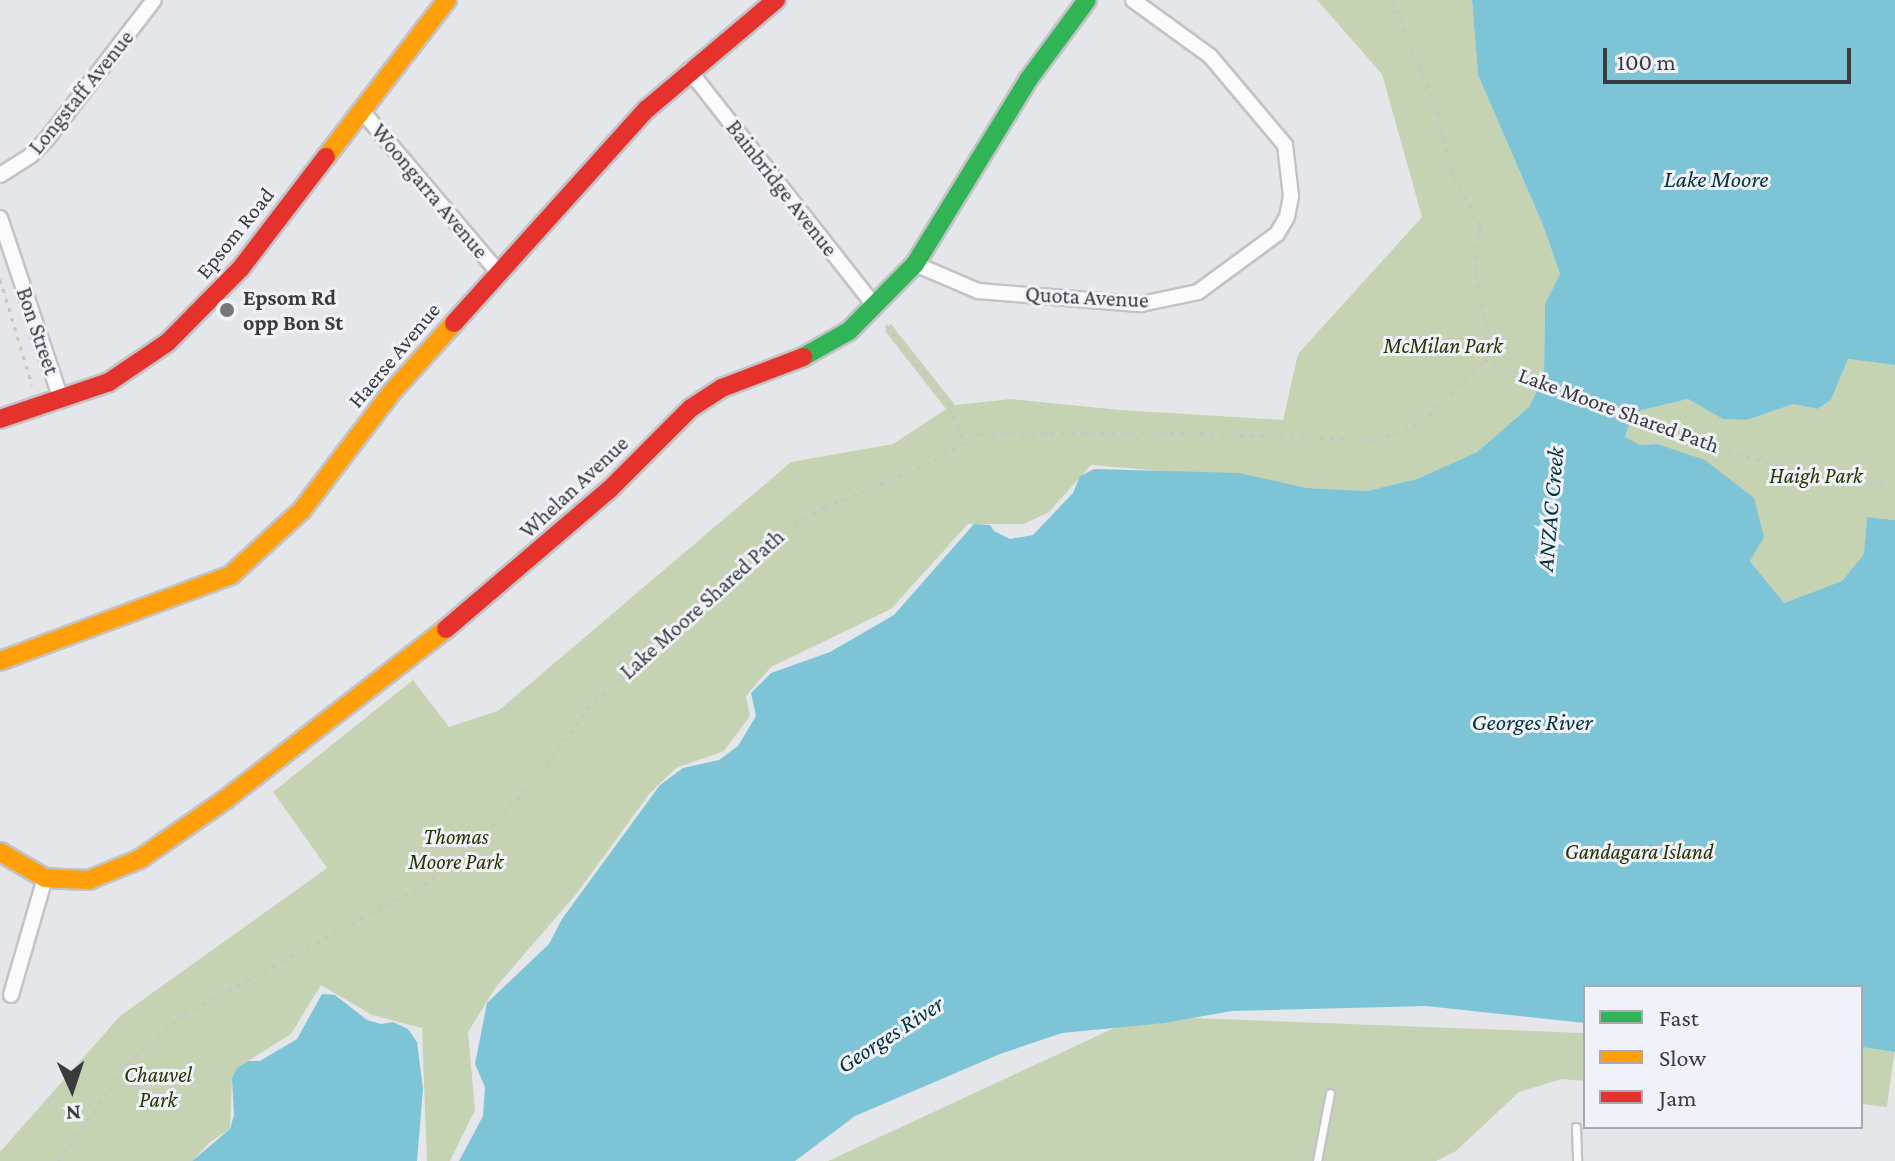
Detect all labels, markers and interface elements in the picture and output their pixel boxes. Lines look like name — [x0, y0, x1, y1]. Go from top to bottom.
street label: Longstaff Avenue — [23, 25, 139, 159]
scale bar — [1607, 32, 1855, 82]
text: 100 m — [1617, 48, 1676, 75]
street label: Bainbridge Avenue — [721, 115, 843, 261]
street label: Woongarra Avenue — [366, 118, 494, 264]
water label: Lake Moore — [1664, 165, 1768, 193]
street label: Epsom Road — [190, 182, 280, 284]
street label: Quota Avenue — [1025, 281, 1149, 313]
street label: Bon Street — [11, 284, 65, 378]
place label: Epsom Rd opp Bon St — [243, 284, 343, 336]
street label: Haerse Avenue — [342, 297, 446, 413]
marker: Epsom Rd opp Bon St — [218, 301, 236, 319]
park label: McMilan Park — [1383, 333, 1503, 359]
street label: Lake Moore Shared Path — [1515, 361, 1723, 459]
street label: Whelan Avenue — [514, 430, 634, 544]
water label: ANZAC Creek — [1530, 446, 1570, 572]
park label: Haigh Park — [1769, 463, 1863, 489]
street label: Lake Moore Shared Path — [615, 523, 789, 685]
water label: Georges River — [1471, 708, 1593, 736]
park label: Thomas Moore Park — [409, 823, 503, 874]
park label: Gandagara Island — [1565, 839, 1713, 865]
legend — [1583, 985, 1863, 1129]
water label: Georges River — [831, 989, 949, 1079]
text: Fast — [1659, 1004, 1699, 1031]
text: Slow — [1659, 1044, 1706, 1071]
north arrow — [32, 1049, 112, 1129]
park label: Chauvel Park — [124, 1061, 192, 1112]
text: Jam — [1659, 1084, 1697, 1111]
text: N — [65, 1101, 81, 1126]

